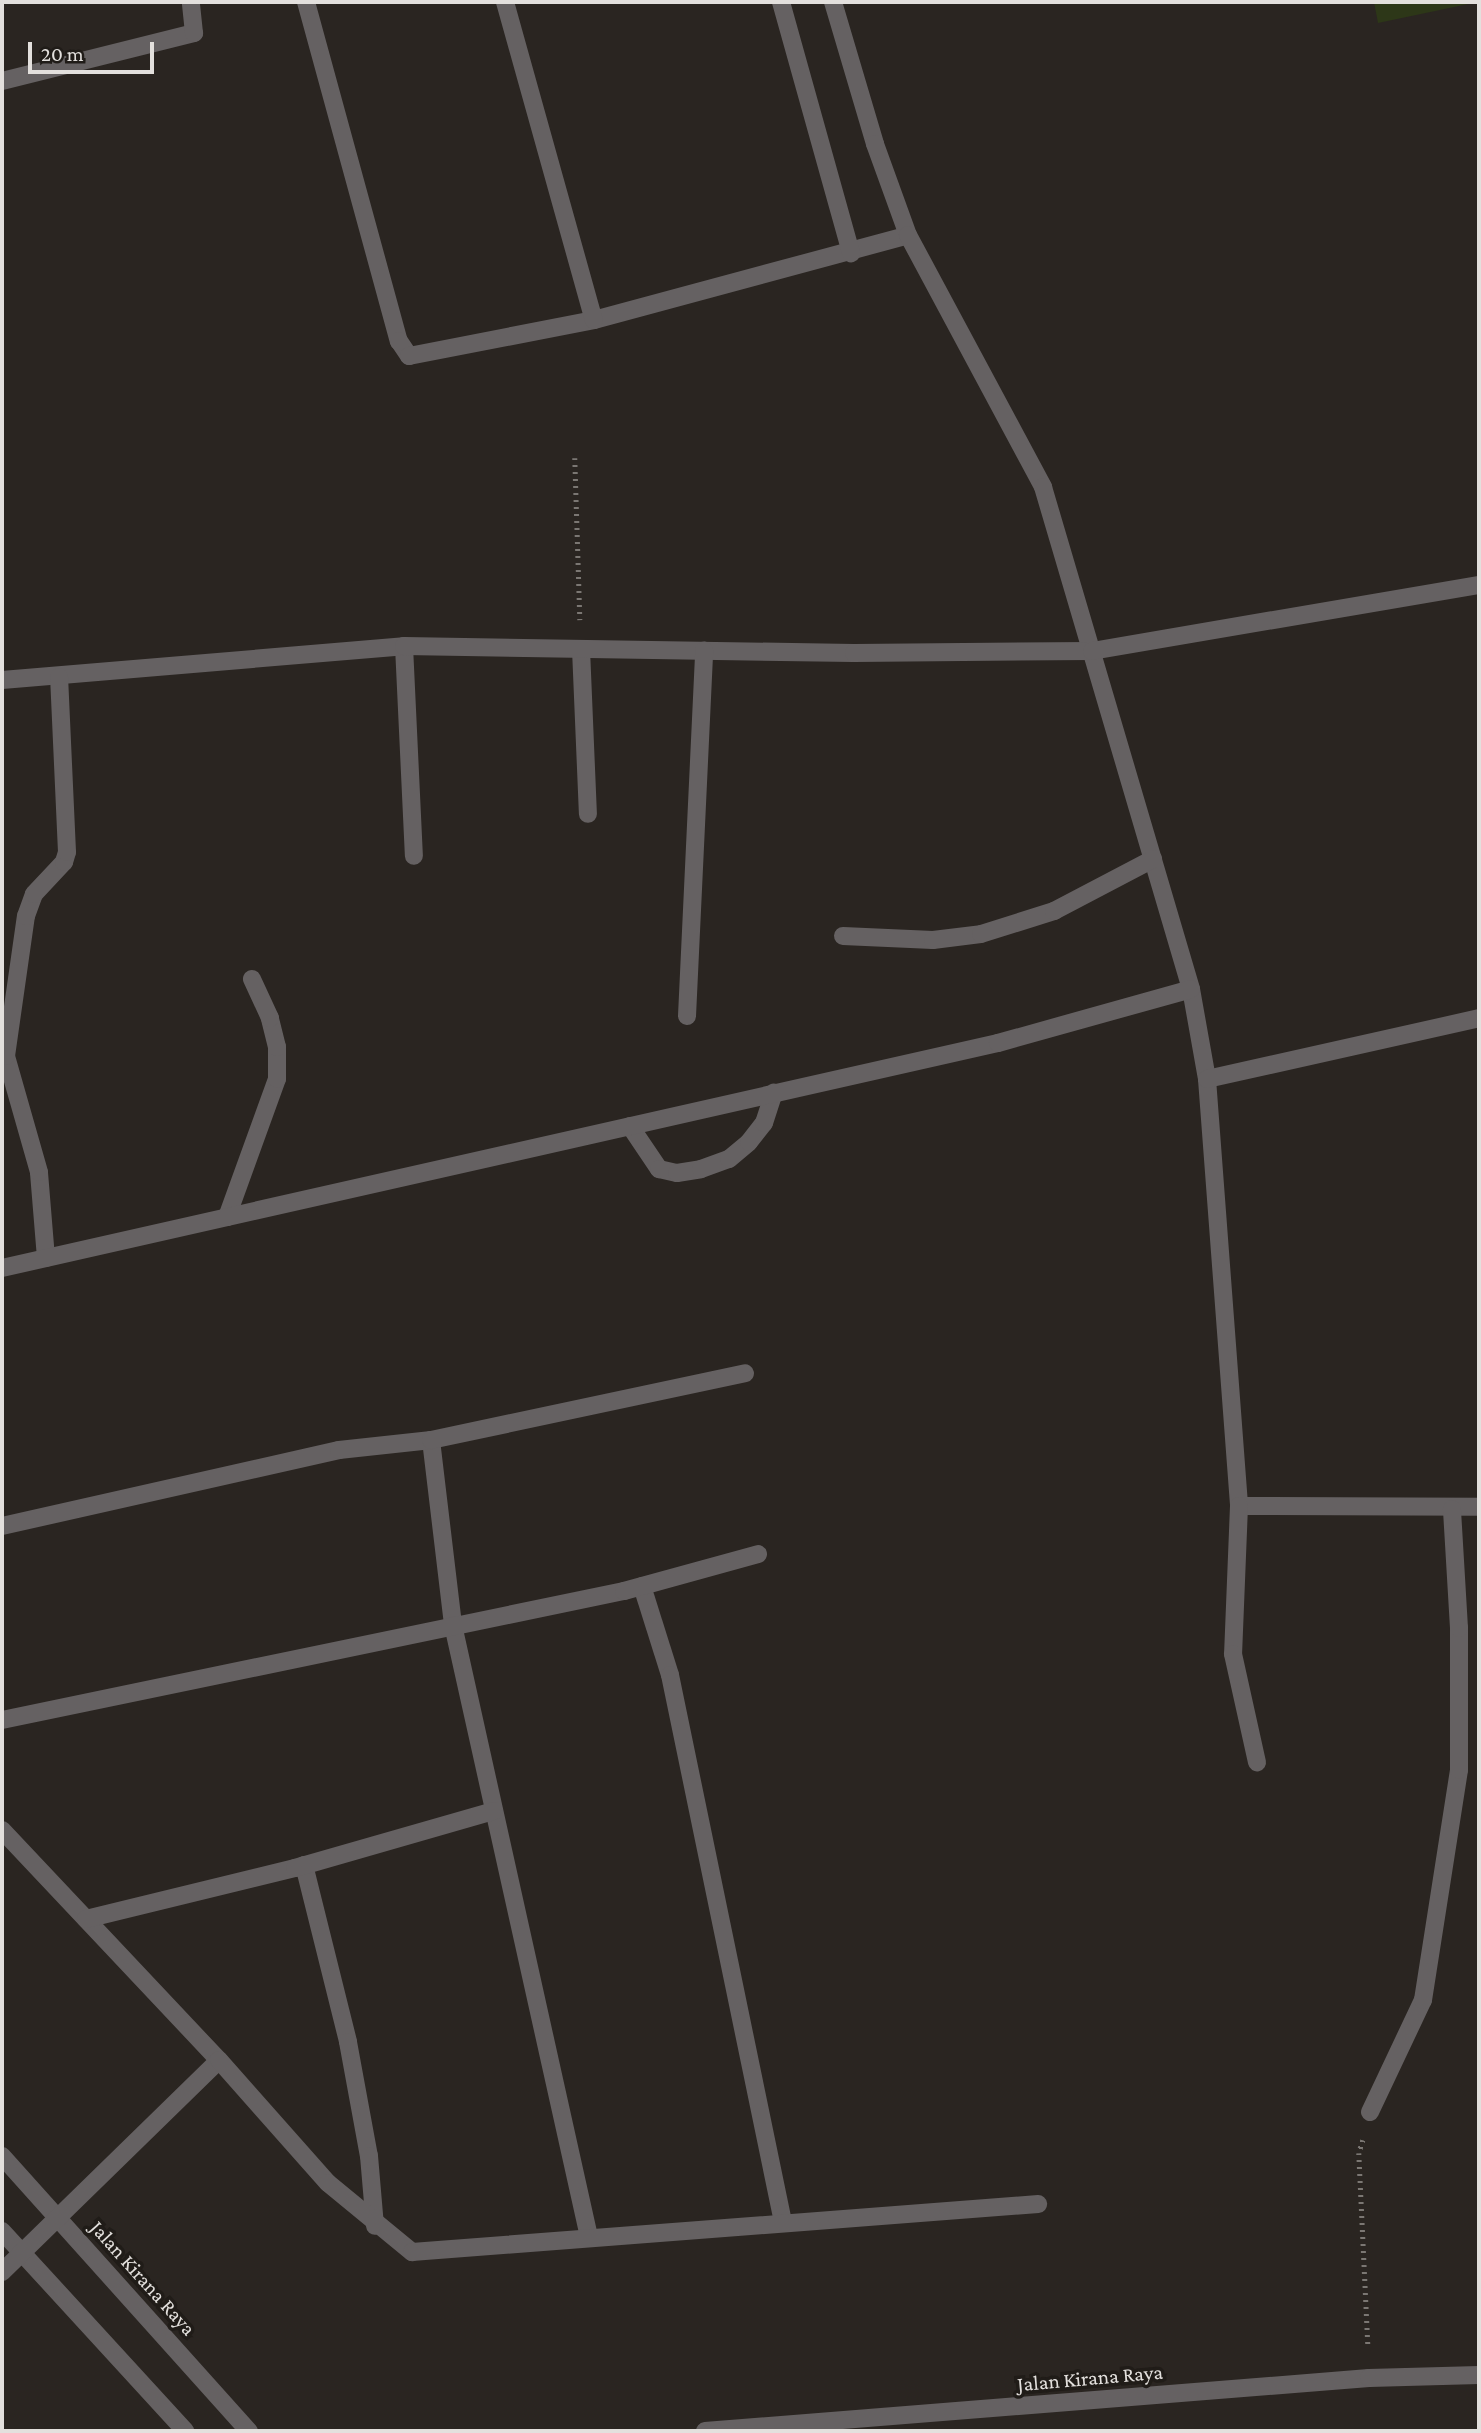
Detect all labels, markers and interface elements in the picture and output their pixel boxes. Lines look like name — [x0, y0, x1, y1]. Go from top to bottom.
scale bar — [32, 28, 158, 72]
text: 20 m — [41, 42, 84, 66]
street label: Jalan Kirana Raya — [85, 2215, 201, 2341]
street label: Jalan Kirana Raya — [1016, 2359, 1164, 2397]

